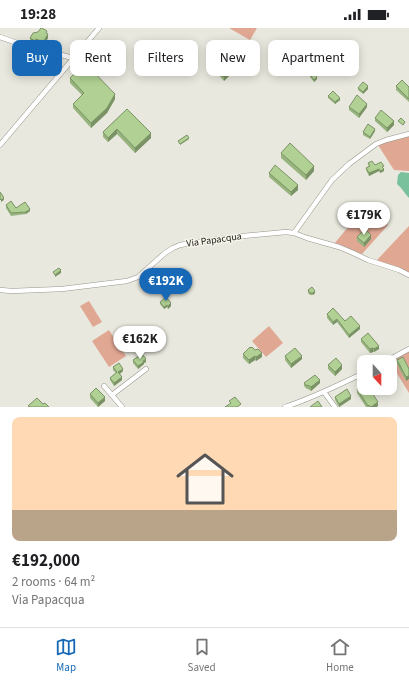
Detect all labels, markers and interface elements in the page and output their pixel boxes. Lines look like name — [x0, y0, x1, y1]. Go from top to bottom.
text: 19:28 — [20, 4, 56, 25]
chip: Buy — [12, 40, 62, 76]
chip: Rent — [70, 40, 126, 76]
chip: Filters — [134, 40, 198, 76]
chip: New — [206, 40, 260, 76]
chip: Apartment — [268, 40, 359, 76]
pin: €179K — [336, 202, 392, 236]
text: €179K — [346, 206, 382, 224]
street label: Via Papacqua — [185, 229, 243, 251]
pin: €192K — [138, 268, 194, 302]
text: €192K — [148, 272, 184, 290]
pin: €162K — [112, 326, 168, 360]
text: €162K — [122, 330, 158, 348]
north arrow — [357, 355, 397, 395]
map controls — [357, 355, 397, 395]
icon: home — [169, 443, 241, 515]
text: €192,000 — [12, 549, 80, 573]
text: 2 rooms · 64 m² — [12, 573, 95, 591]
text: Via Papacqua — [12, 591, 84, 609]
tab: Map — [55, 636, 77, 675]
tab: Saved — [188, 636, 216, 675]
tab: Home — [326, 636, 354, 675]

